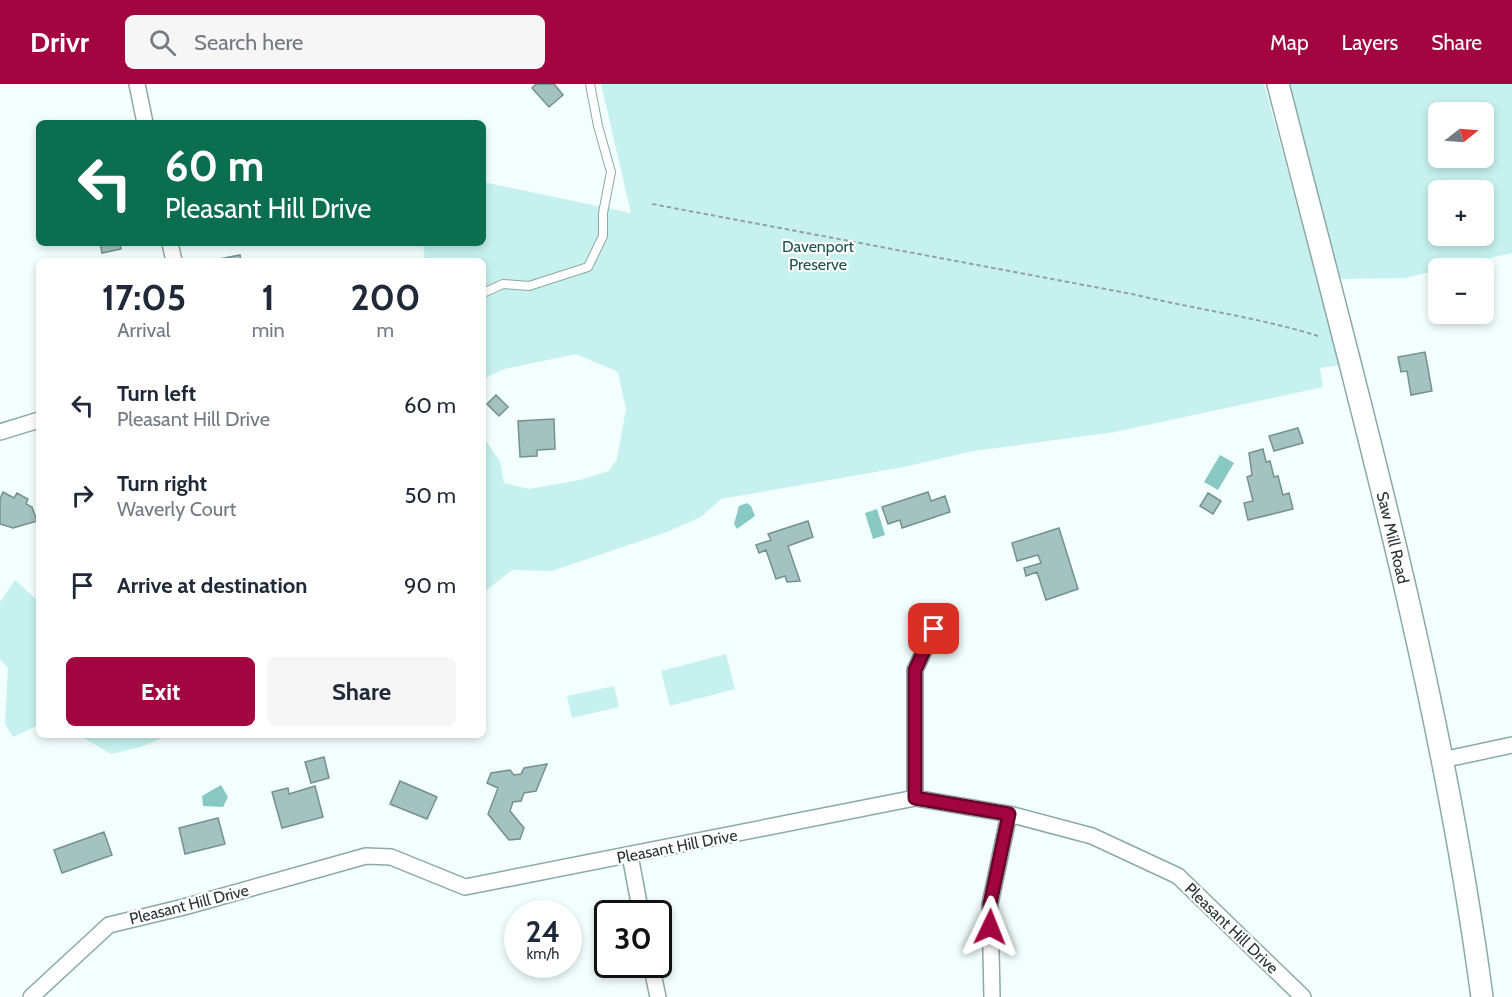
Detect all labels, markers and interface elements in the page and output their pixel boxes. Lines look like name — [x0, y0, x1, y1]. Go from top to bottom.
search box — [125, 15, 545, 69]
text: Drivr — [30, 25, 89, 59]
icon: search — [146, 26, 179, 59]
text: Search here — [194, 29, 303, 56]
text: Map — [1270, 30, 1309, 55]
text: Layers — [1342, 30, 1398, 55]
text: Share — [1431, 30, 1482, 55]
north arrow — [1428, 102, 1494, 168]
map controls — [1428, 102, 1494, 324]
text: 60 m — [165, 140, 264, 192]
icon: left — [66, 144, 144, 222]
button: + — [1428, 180, 1494, 246]
text: Pleasant Hill Drive — [165, 192, 371, 225]
park label: Davenport Preserve — [782, 237, 855, 274]
button: − — [1428, 258, 1494, 324]
text: 17:05 — [102, 275, 186, 319]
text: 1 — [262, 275, 275, 319]
text: 200 — [350, 275, 420, 319]
text: Arrival — [117, 318, 171, 342]
text: min — [252, 318, 285, 342]
text: m — [377, 318, 394, 342]
text: Turn left — [117, 380, 196, 407]
icon: left — [66, 389, 99, 422]
text: 60 m — [404, 392, 456, 419]
text: Pleasant Hill Drive — [117, 407, 270, 431]
text: Turn right — [117, 470, 207, 497]
icon: right — [66, 479, 99, 512]
text: 50 m — [404, 482, 456, 509]
street label: Saw Mill Road — [1373, 490, 1413, 586]
text: Waverly Court — [117, 497, 236, 521]
icon: arrive — [66, 569, 99, 602]
text: Arrive at destination — [117, 572, 307, 599]
text: 90 m — [404, 572, 456, 599]
pin — [908, 603, 959, 654]
icon: arrive — [917, 612, 950, 645]
button: Exit — [66, 657, 255, 726]
button: Share — [267, 657, 456, 726]
street label: Pleasant Hill Drive — [615, 825, 739, 867]
street label: Pleasant Hill Drive — [1181, 879, 1282, 978]
street label: Pleasant Hill Drive — [127, 880, 251, 929]
position arrow — [958, 895, 1022, 959]
speed limit sign: 30 — [594, 900, 672, 978]
text: 24 — [526, 913, 560, 950]
text: km/h — [527, 945, 559, 963]

